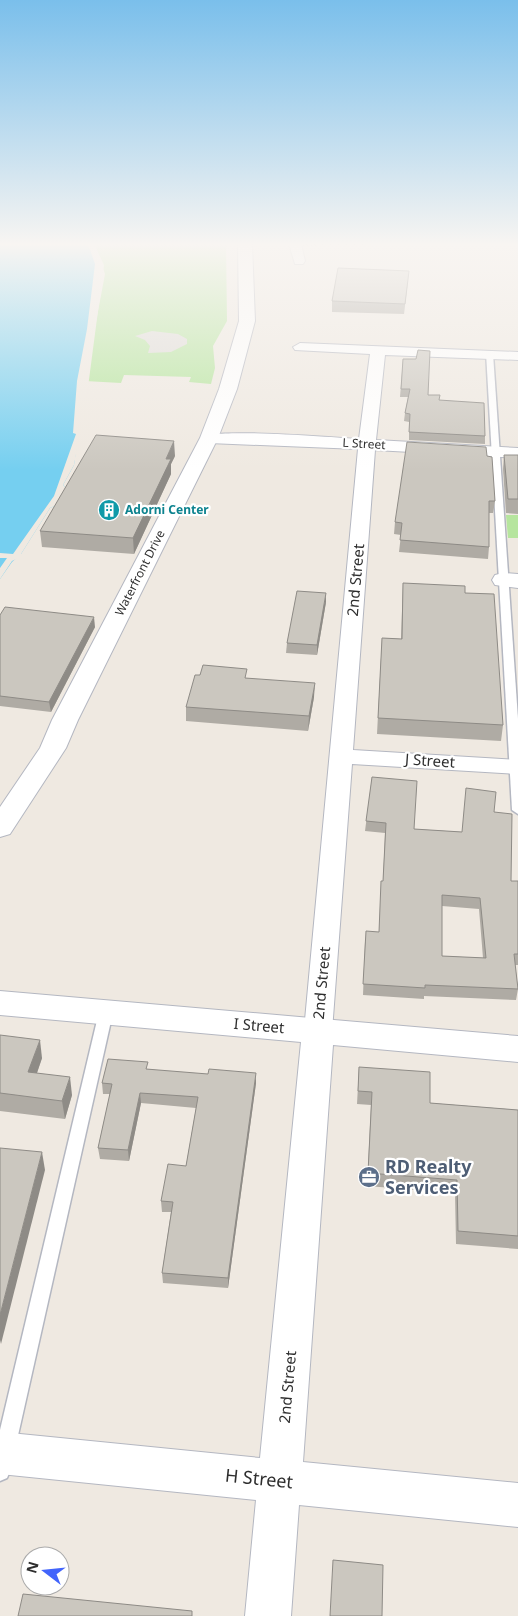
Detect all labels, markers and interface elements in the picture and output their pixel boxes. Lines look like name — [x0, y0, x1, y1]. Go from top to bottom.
street label: L Street — [342, 434, 387, 453]
building icon: Adorni Center — [97, 498, 121, 522]
place label: Adorni Center — [125, 501, 209, 518]
street label: Waterfront Drive — [111, 527, 169, 619]
street label: 2nd Street — [342, 542, 368, 617]
street label: J Street — [402, 748, 456, 772]
street label: 2nd Street — [308, 945, 334, 1020]
street label: I Street — [233, 1013, 286, 1037]
place label: RD Realty Services — [385, 1154, 472, 1199]
office icon: RD Realty Services — [357, 1165, 381, 1189]
street label: 2nd Street — [274, 1349, 300, 1424]
street label: H Street — [224, 1463, 295, 1494]
north arrow — [20, 1546, 70, 1596]
text: N — [21, 1559, 43, 1575]

